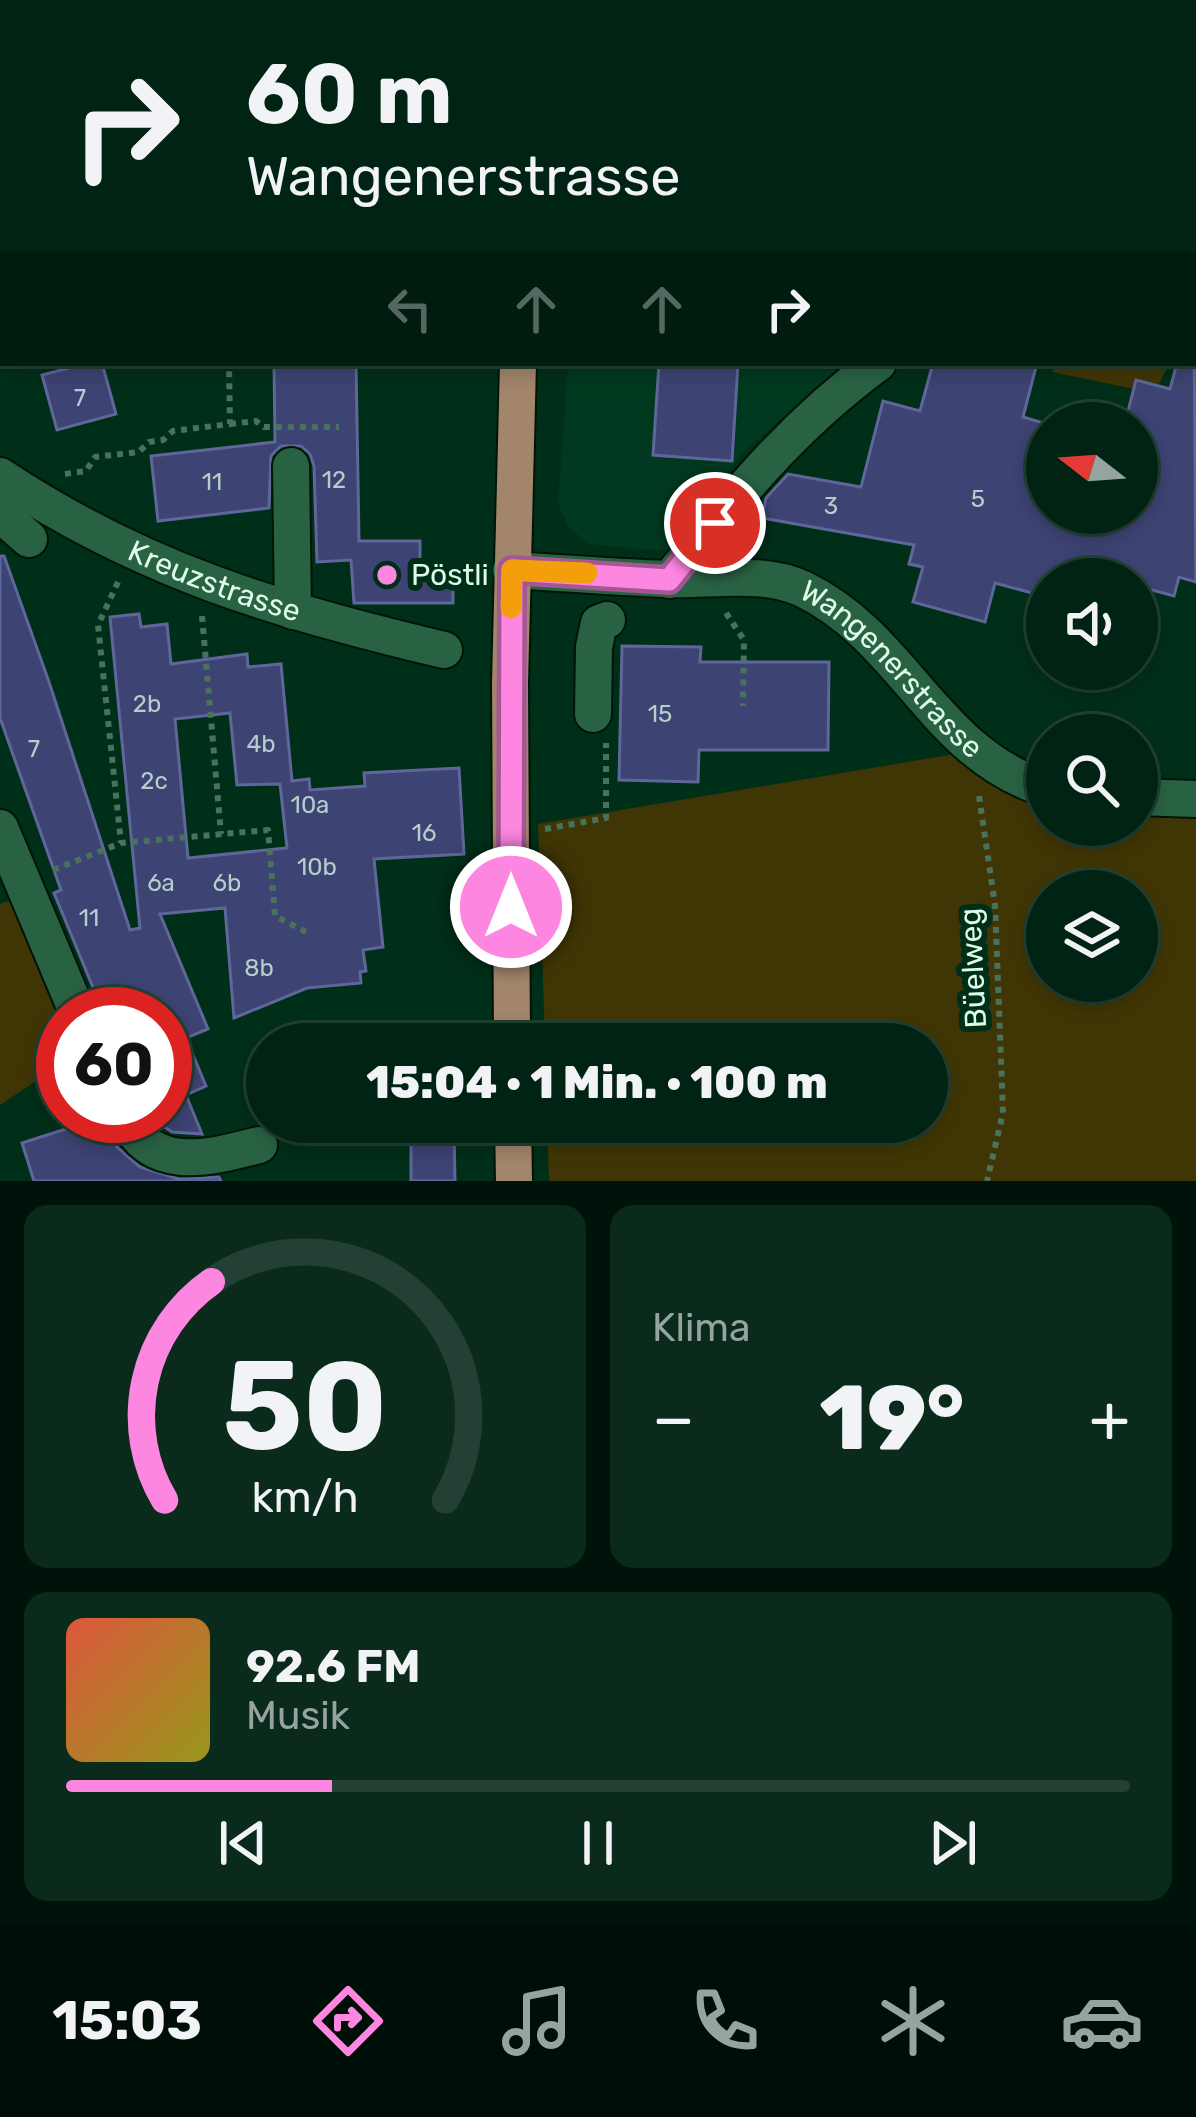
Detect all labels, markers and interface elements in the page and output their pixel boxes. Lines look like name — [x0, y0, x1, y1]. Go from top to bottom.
text: 60 m — [246, 44, 453, 144]
icon: right — [48, 48, 204, 204]
text: Wangenerstrasse — [246, 145, 680, 209]
icon: left — [377, 276, 443, 342]
icon: ahead — [503, 276, 569, 342]
icon: ahead — [629, 276, 695, 342]
icon: right — [755, 276, 821, 342]
house number: 7 — [74, 384, 86, 412]
north arrow — [1026, 402, 1158, 534]
map controls — [1026, 402, 1158, 1002]
house number: 12 — [322, 466, 346, 494]
house number: 11 — [202, 468, 222, 496]
pin — [664, 472, 766, 574]
house number: 5 — [971, 485, 985, 513]
icon: arrive — [682, 490, 748, 556]
house number: 3 — [824, 492, 838, 520]
street label: Kreuzstrasse — [122, 533, 305, 630]
place label: Pöstli — [411, 557, 489, 593]
button: sound — [1026, 558, 1158, 690]
marker: Pöstli — [374, 562, 400, 588]
street label: Wangenerstrasse — [794, 573, 990, 766]
house number: 2b — [133, 690, 161, 718]
house number: 15 — [648, 700, 672, 728]
button: search — [1026, 714, 1158, 846]
house number: 4b — [246, 730, 276, 758]
house number: 7 — [28, 735, 40, 763]
house number: 2c — [140, 767, 168, 795]
house number: 10a — [291, 791, 329, 819]
house number: 16 — [412, 819, 436, 847]
position arrow — [448, 844, 574, 970]
house number: 10b — [297, 853, 337, 881]
house number: 6a — [147, 869, 175, 897]
house number: 6b — [213, 869, 241, 897]
button: layers — [1026, 870, 1158, 1002]
house number: 11 — [79, 904, 99, 932]
street label: Büelweg — [952, 907, 994, 1029]
house number: 8b — [244, 954, 274, 982]
speed limit sign: 60 — [36, 987, 192, 1143]
text: 15:04 · 1 Min. · 100 m — [366, 1056, 828, 1109]
text: Klima — [652, 1305, 751, 1351]
text: 50 — [222, 1332, 388, 1480]
text: 19° — [819, 1365, 964, 1472]
text: − — [652, 1379, 695, 1458]
text: + — [1089, 1379, 1130, 1458]
text: km/h — [251, 1471, 359, 1522]
text: 92.6 FM — [246, 1640, 421, 1693]
text: Musik — [246, 1693, 350, 1739]
icon: previous — [210, 1810, 276, 1876]
icon: pause — [565, 1810, 631, 1876]
icon: next — [920, 1810, 986, 1876]
icon: directions — [306, 1979, 390, 2063]
icon: music — [495, 1979, 579, 2063]
icon: phone — [683, 1979, 767, 2063]
icon: climate — [871, 1979, 955, 2063]
icon: car — [1060, 1979, 1144, 2063]
text: 15:03 — [52, 1989, 202, 2053]

